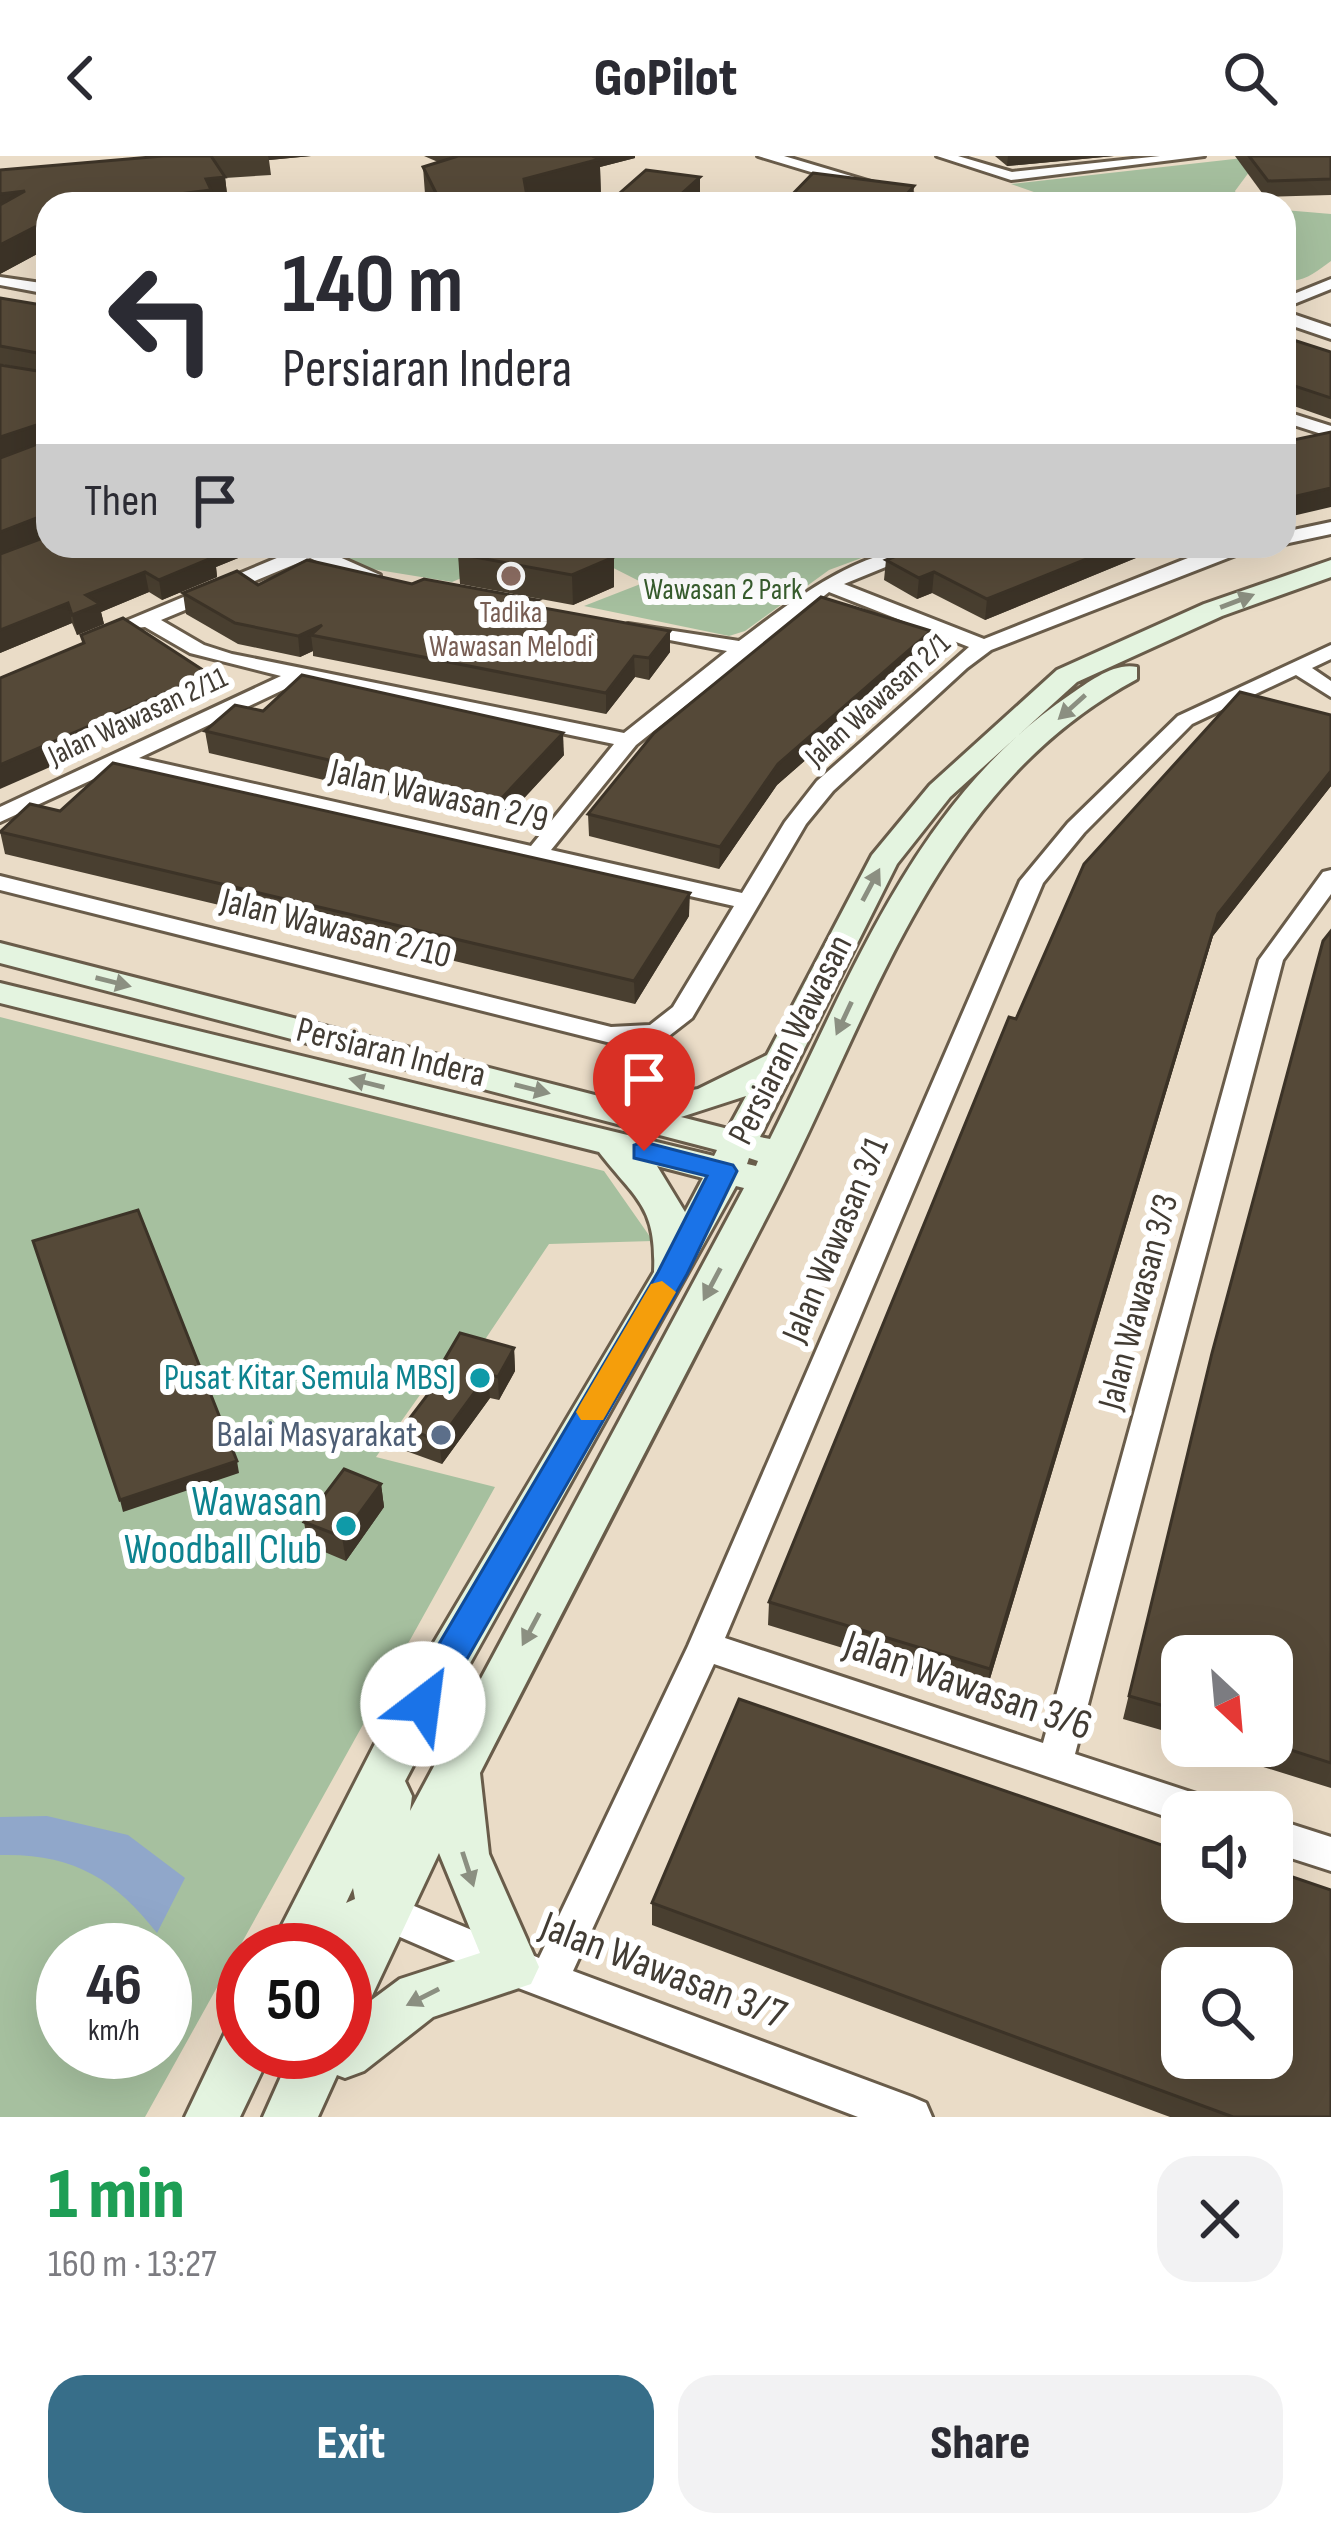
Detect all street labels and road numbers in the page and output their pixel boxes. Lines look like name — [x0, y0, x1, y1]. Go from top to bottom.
street label: Jalan Wawasan 2/1 — [797, 625, 958, 775]
street label: Jalan Wawasan 2/11 — [42, 660, 234, 775]
street label: Jalan Wawasan 2/9 — [325, 750, 552, 842]
street label: Jalan Wawasan 2/10 — [216, 879, 455, 978]
street label: Persiaran Wawasan — [720, 928, 862, 1152]
street label: Persiaran Indera — [292, 1009, 490, 1097]
street label: Jalan Wawasan 3/1 — [773, 1131, 899, 1350]
street label: Jalan Wawasan 3/3 — [1089, 1190, 1188, 1415]
street label: Jalan Wawasan 3/6 — [836, 1619, 1099, 1752]
street label: Jalan Wawasan 3/7 — [532, 1900, 793, 2041]

